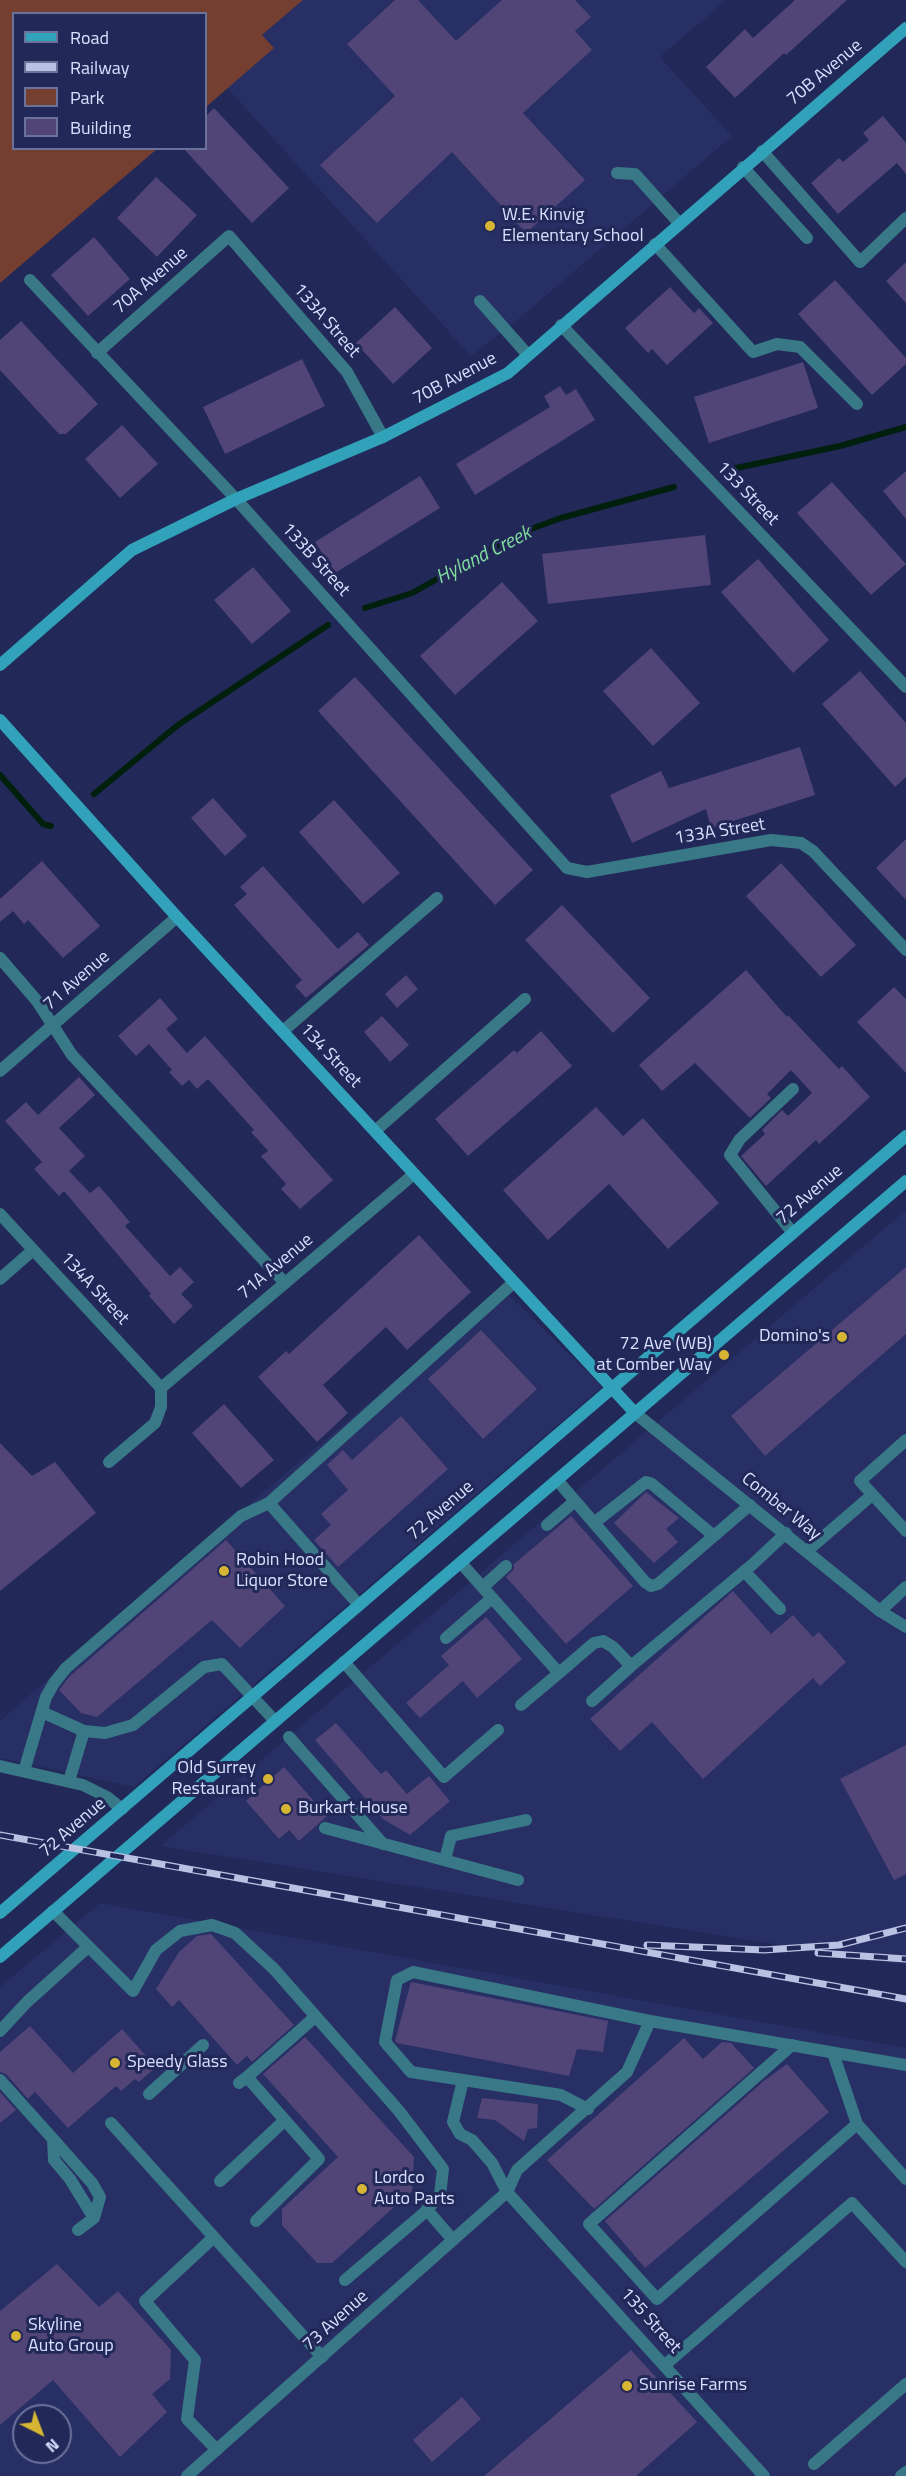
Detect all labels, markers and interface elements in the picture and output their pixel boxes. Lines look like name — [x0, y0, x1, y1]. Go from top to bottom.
legend — [12, 12, 207, 150]
text: Road — [70, 24, 109, 51]
street label: 70B Avenue — [783, 35, 867, 111]
text: Railway — [70, 54, 129, 81]
text: Park — [70, 84, 104, 111]
text: Building — [70, 114, 131, 141]
place label: W.E. Kinvig Elementary School — [502, 205, 644, 248]
marker: W.E. Kinvig Elementary School — [483, 219, 497, 233]
street label: 70A Avenue — [110, 243, 192, 319]
street label: 133A Street — [288, 279, 364, 363]
street label: 70B Avenue — [410, 348, 500, 410]
street label: 133 Street — [711, 458, 783, 530]
street label: 133B Street — [276, 519, 354, 601]
water label: Hyland Creek — [432, 522, 536, 590]
street label: 133A Street — [673, 814, 767, 850]
street label: 71 Avenue — [40, 946, 114, 1016]
street label: 134 Street — [295, 1019, 365, 1093]
street label: 72 Avenue — [773, 1160, 847, 1230]
street label: 71A Avenue — [234, 1229, 318, 1305]
street label: 134A Street — [55, 1248, 133, 1330]
place label: Domino's — [759, 1326, 830, 1348]
marker: Domino's — [835, 1330, 849, 1344]
place label: 72 Ave (WB) at Comber Way — [596, 1334, 712, 1376]
marker: 72 Ave (WB) at Comber Way — [717, 1348, 731, 1362]
street label: Comber Way — [737, 1468, 825, 1546]
street label: 72 Avenue — [404, 1476, 478, 1546]
place label: Robin Hood Liquor Store — [236, 1550, 328, 1592]
marker: Robin Hood Liquor Store — [217, 1564, 231, 1578]
place label: Old Surrey Restaurant — [172, 1758, 256, 1800]
marker: Old Surrey Restaurant — [261, 1772, 275, 1786]
street label: 72 Avenue — [36, 1793, 110, 1863]
place label: Burkart House — [298, 1798, 408, 1820]
marker: Burkart House — [279, 1802, 293, 1816]
place label: Speedy Glass — [127, 2052, 228, 2074]
marker: Speedy Glass — [108, 2056, 122, 2070]
place label: Lordco Auto Parts — [374, 2168, 455, 2210]
marker: Lordco Auto Parts — [355, 2182, 369, 2196]
street label: 135 Street — [615, 2284, 685, 2358]
street label: 73 Avenue — [299, 2286, 373, 2356]
place label: Skyline Auto Group — [28, 2315, 114, 2358]
marker: Skyline Auto Group — [9, 2329, 23, 2343]
place label: Sunrise Farms — [639, 2375, 747, 2397]
marker: Sunrise Farms — [620, 2379, 634, 2393]
north arrow — [12, 2404, 72, 2464]
text: N — [41, 2433, 65, 2459]

